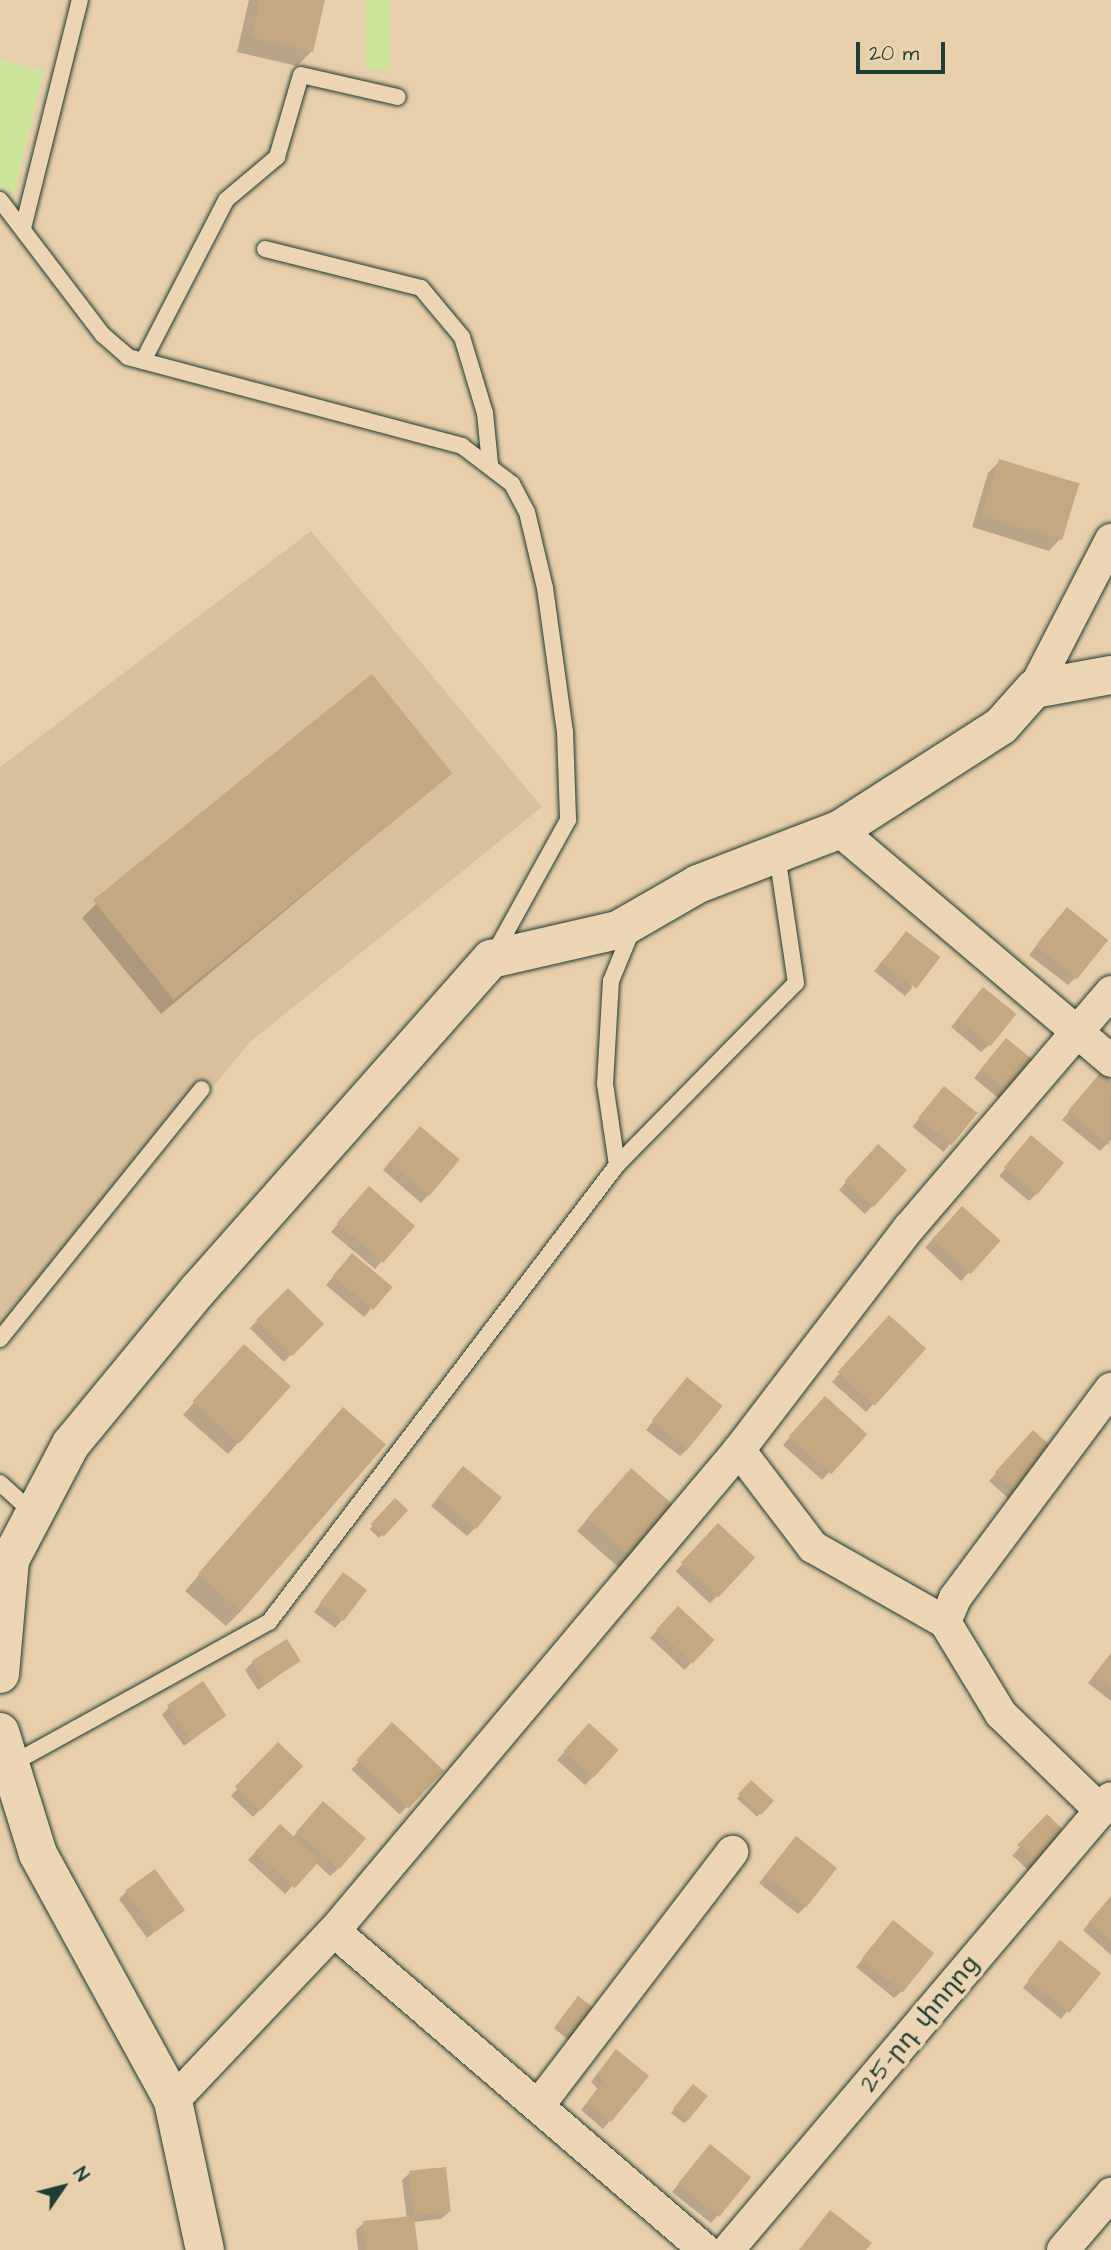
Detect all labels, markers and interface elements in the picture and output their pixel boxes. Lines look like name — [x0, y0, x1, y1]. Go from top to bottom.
scale bar — [859, 28, 948, 72]
text: 20 m — [869, 39, 919, 68]
street label: 25-րդ փողոց — [854, 1949, 986, 2099]
north arrow — [28, 2152, 98, 2222]
text: N — [66, 2162, 95, 2187]

